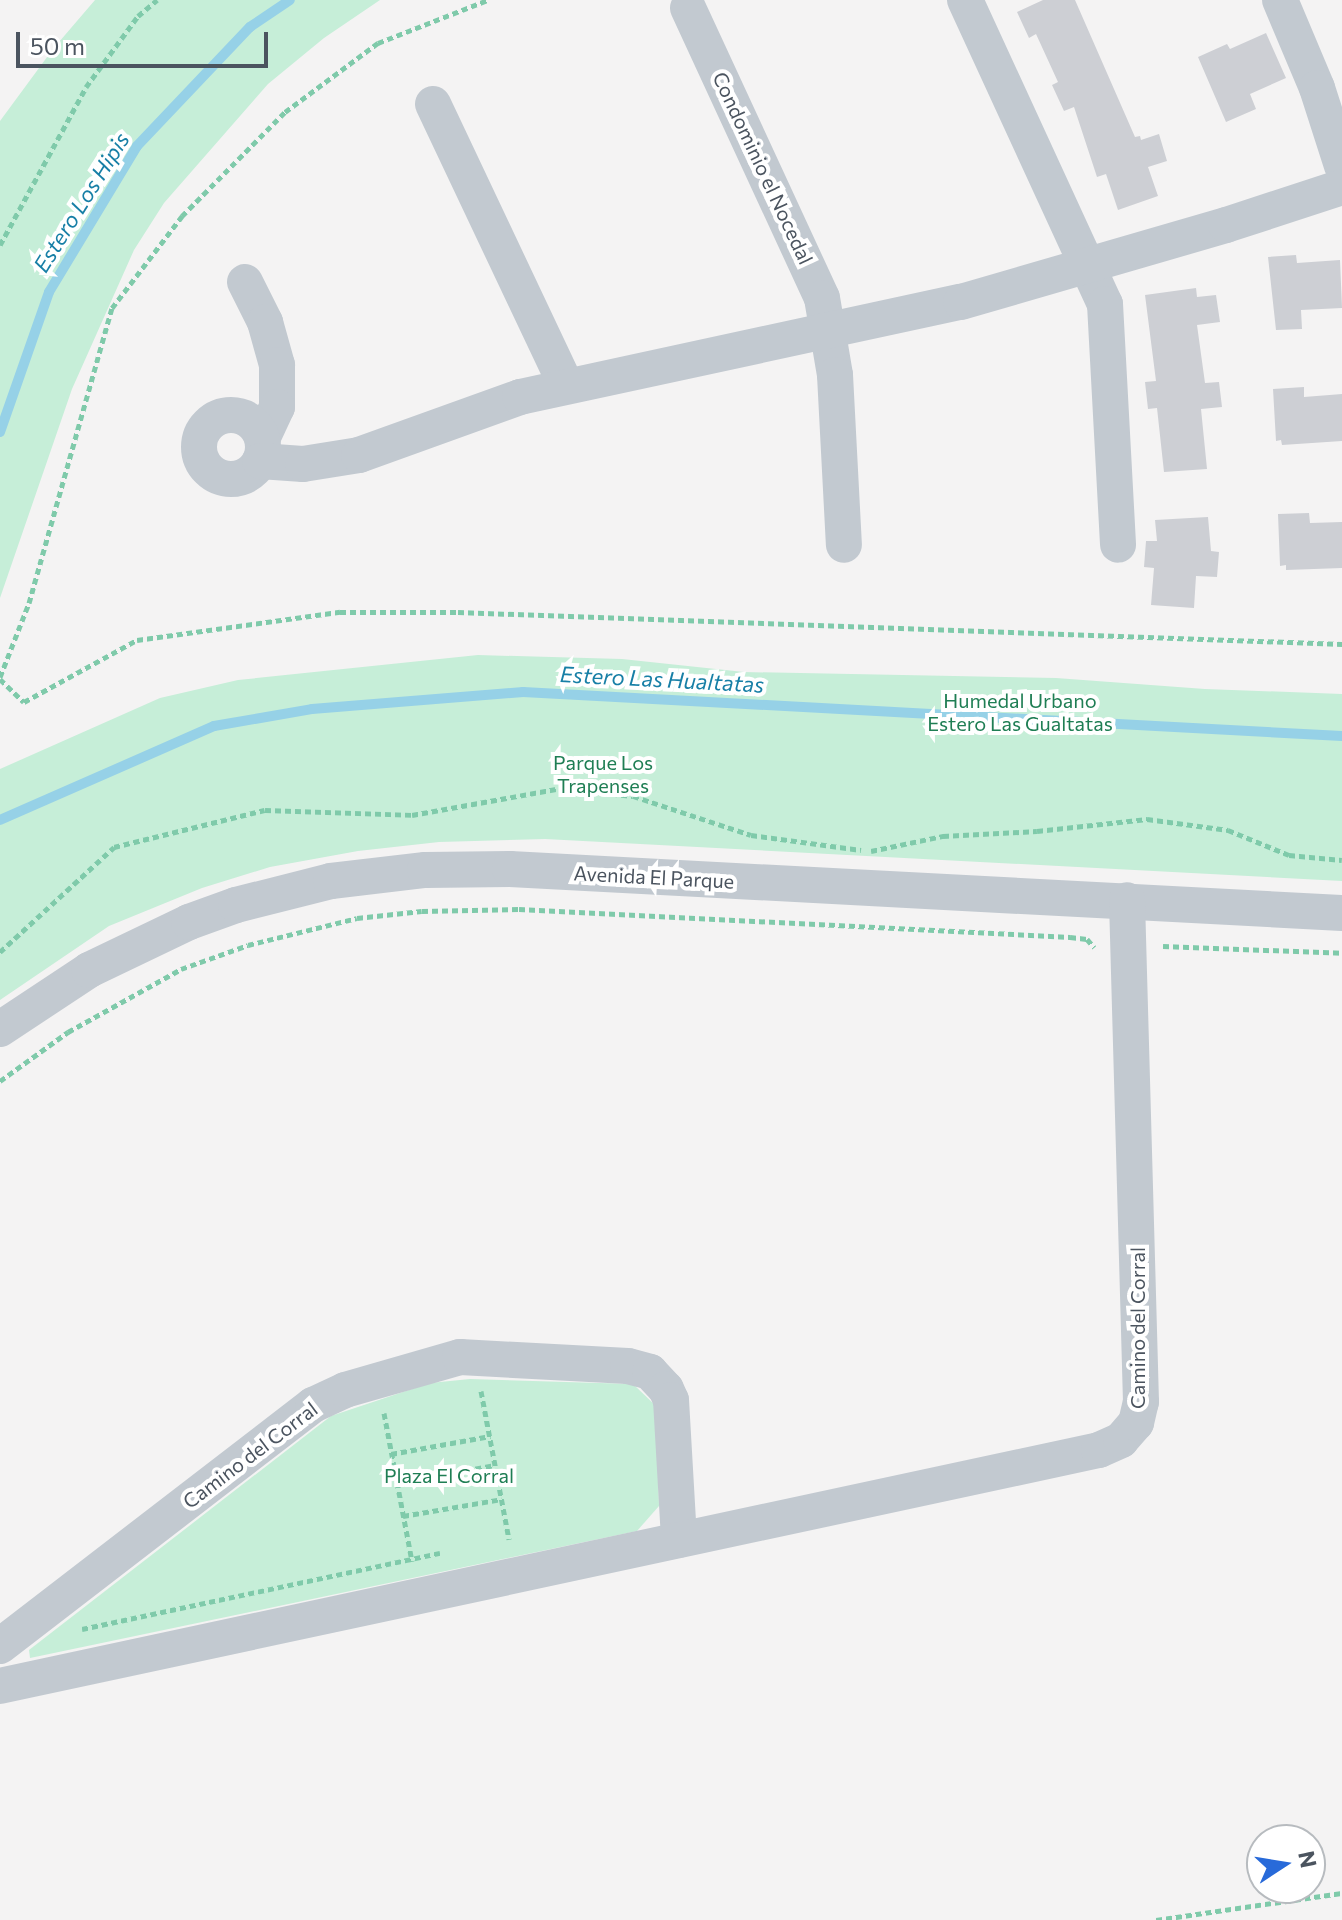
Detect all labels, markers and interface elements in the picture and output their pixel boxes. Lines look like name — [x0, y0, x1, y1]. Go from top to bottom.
scale bar — [20, 16, 272, 66]
text: 50 m — [30, 31, 85, 60]
street label: Condominio el Nocedal — [708, 68, 818, 268]
water label: Estero Los Hipis — [27, 127, 135, 277]
water label: Estero Las Hualtatas — [559, 660, 765, 698]
park label: Humedal Urbano Estero Las Gualtatas — [927, 688, 1113, 735]
park label: Parque Los Trapenses — [553, 750, 653, 797]
street label: Avenida El Parque — [573, 861, 735, 893]
street label: Camino del Corral — [1125, 1247, 1149, 1409]
street label: Camino del Corral — [178, 1397, 322, 1513]
park label: Plaza El Corral — [384, 1463, 514, 1487]
north arrow — [1246, 1824, 1326, 1904]
text: N — [1293, 1848, 1323, 1870]

